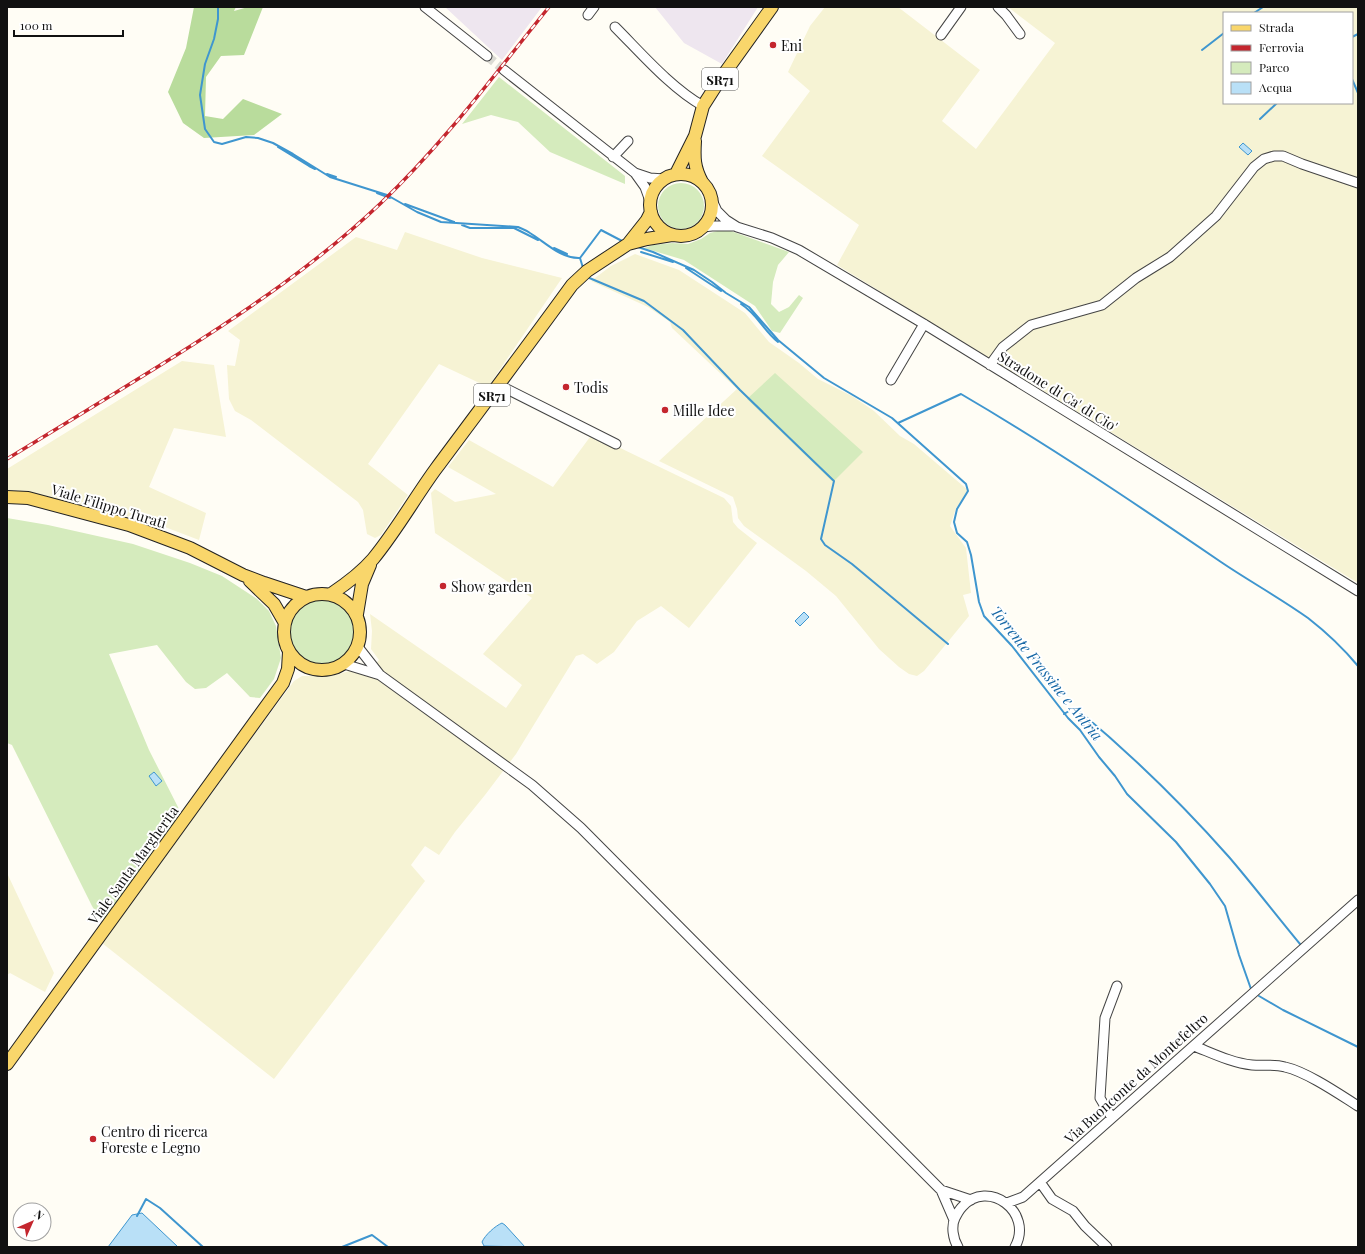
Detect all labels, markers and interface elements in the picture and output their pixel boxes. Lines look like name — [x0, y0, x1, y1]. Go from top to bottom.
scale bar — [14, 12, 123, 38]
legend — [1223, 12, 1353, 104]
text: 100 m — [20, 17, 53, 33]
text: Strada — [1259, 19, 1294, 35]
place label: Eni — [781, 36, 802, 55]
text: Ferrovia — [1259, 39, 1304, 55]
marker: Eni — [768, 40, 778, 50]
text: Parco — [1259, 59, 1290, 75]
road number: SR71 — [702, 68, 738, 90]
text: Acqua — [1258, 79, 1292, 95]
street label: Stradone di Ca' di Cio' — [994, 346, 1122, 436]
place label: Todis — [574, 378, 608, 397]
marker: Todis — [561, 382, 571, 392]
road number: SR71 — [474, 384, 510, 406]
place label: Mille Idee — [673, 401, 735, 420]
marker: Mille Idee — [660, 405, 670, 415]
street label: Viale Filippo Turati — [48, 479, 169, 533]
place label: Show garden — [451, 577, 533, 596]
marker: Show garden — [438, 581, 448, 591]
water label: Torrente Frassine e Antria — [986, 602, 1108, 745]
street label: Viale Santa Margherita — [83, 802, 183, 929]
street label: Via Buonconte da Montefeltro — [1060, 1008, 1212, 1148]
place label: Centro di ricerca Foreste e Legno — [101, 1122, 208, 1157]
marker: Centro di ricerca Foreste e Legno — [88, 1134, 98, 1144]
north arrow — [12, 1202, 52, 1242]
text: N — [31, 1206, 48, 1223]

